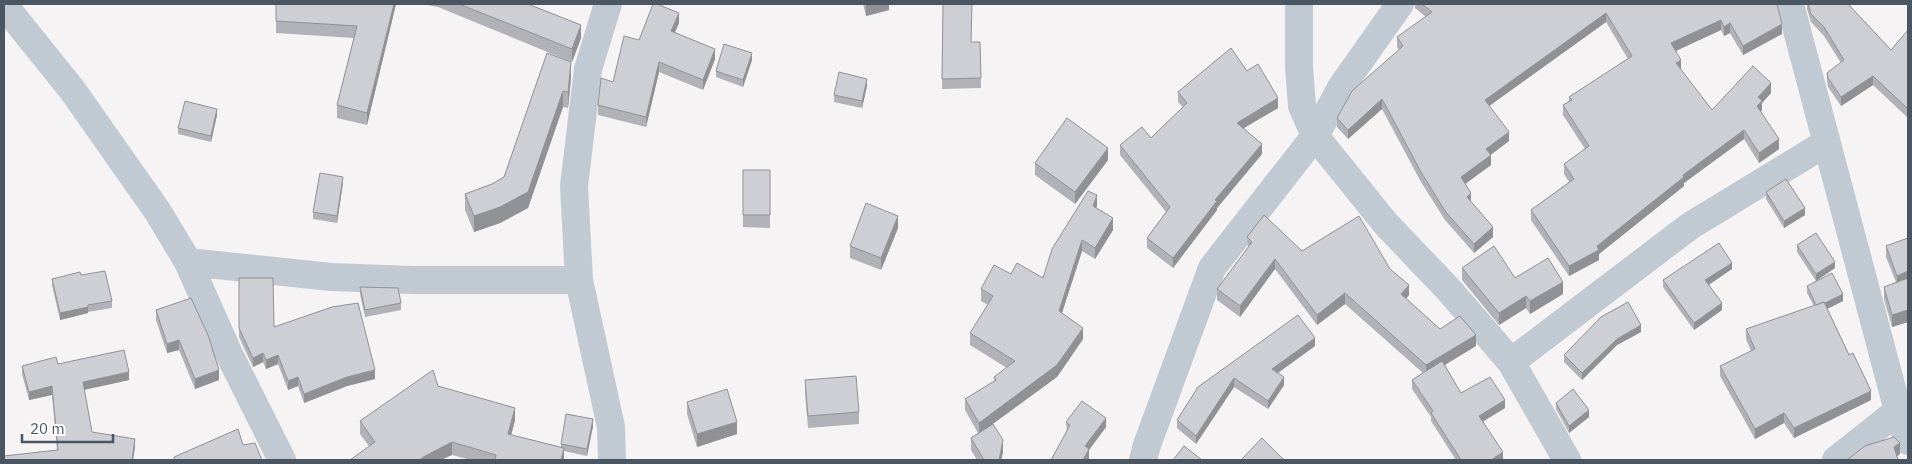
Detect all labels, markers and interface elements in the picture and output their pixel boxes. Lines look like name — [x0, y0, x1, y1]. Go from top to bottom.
scale bar — [22, 412, 114, 444]
text: 20 m — [30, 419, 65, 438]

